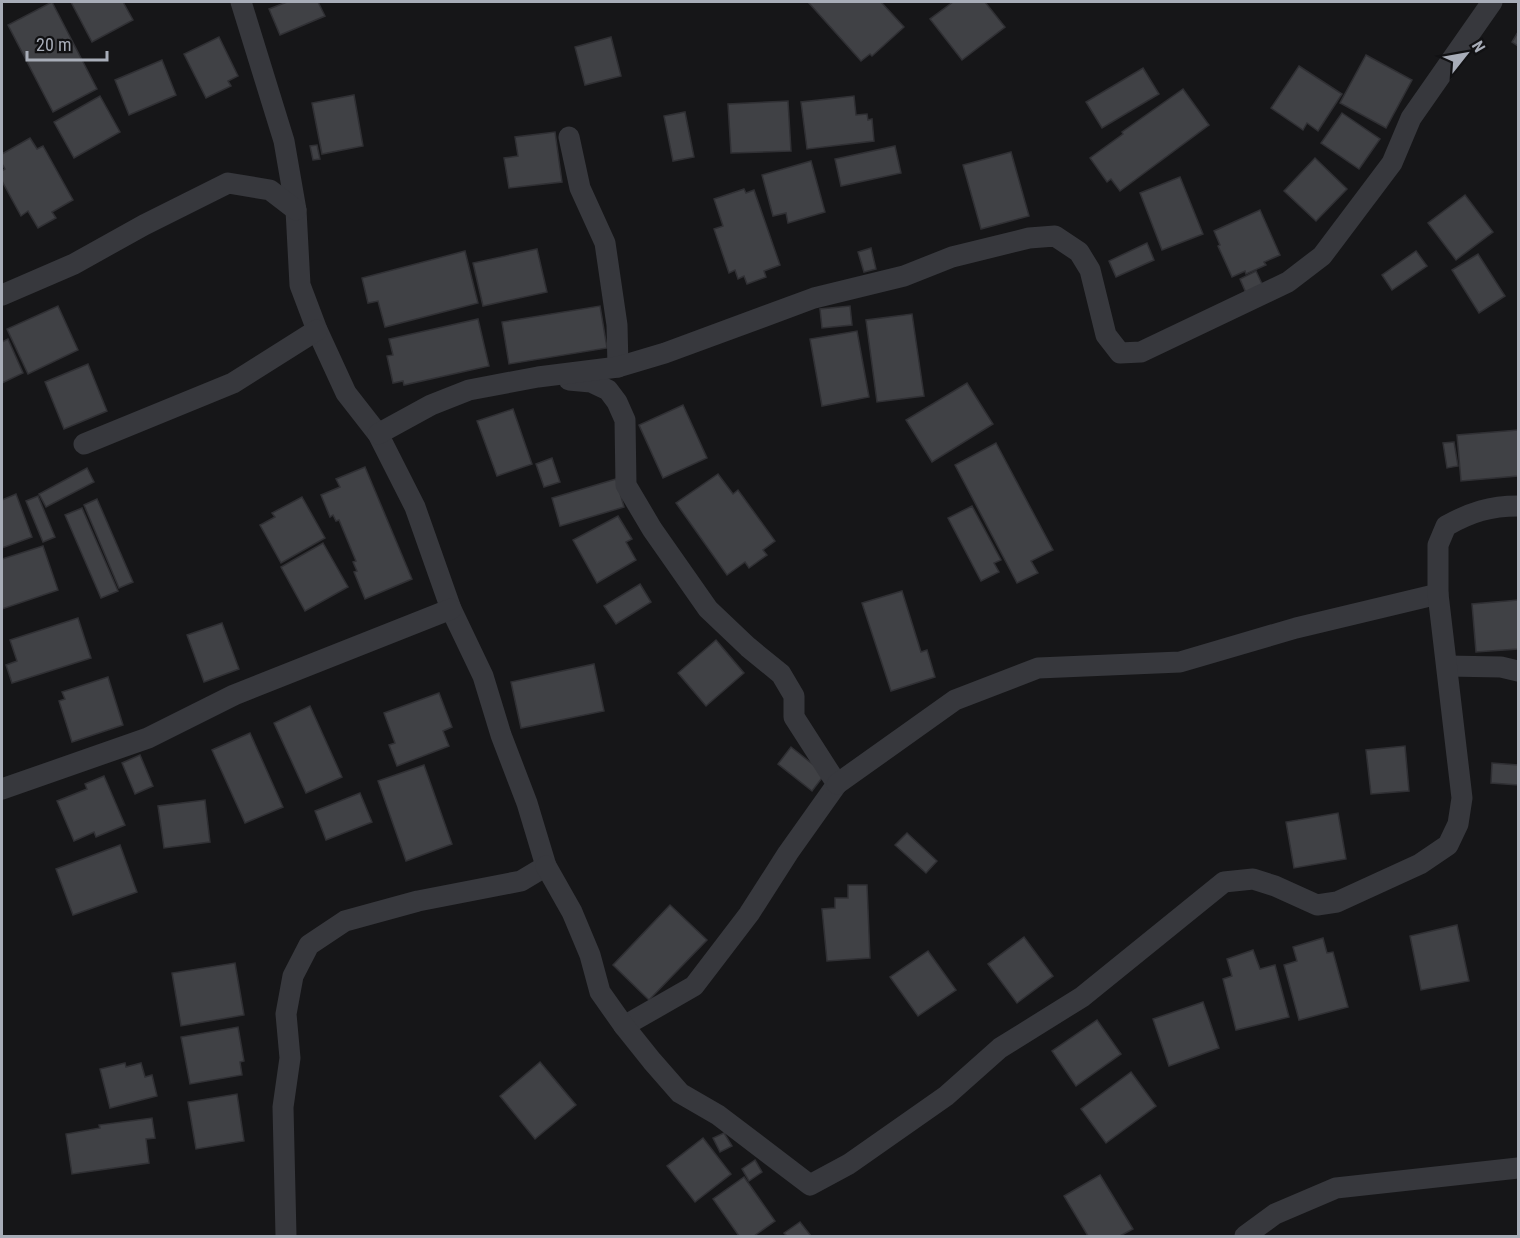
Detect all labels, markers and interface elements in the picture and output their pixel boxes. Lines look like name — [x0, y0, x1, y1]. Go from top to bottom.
scale bar — [27, 24, 106, 62]
north arrow — [1436, 24, 1496, 84]
text: 20 m — [36, 34, 71, 55]
text: N — [1468, 37, 1489, 56]

